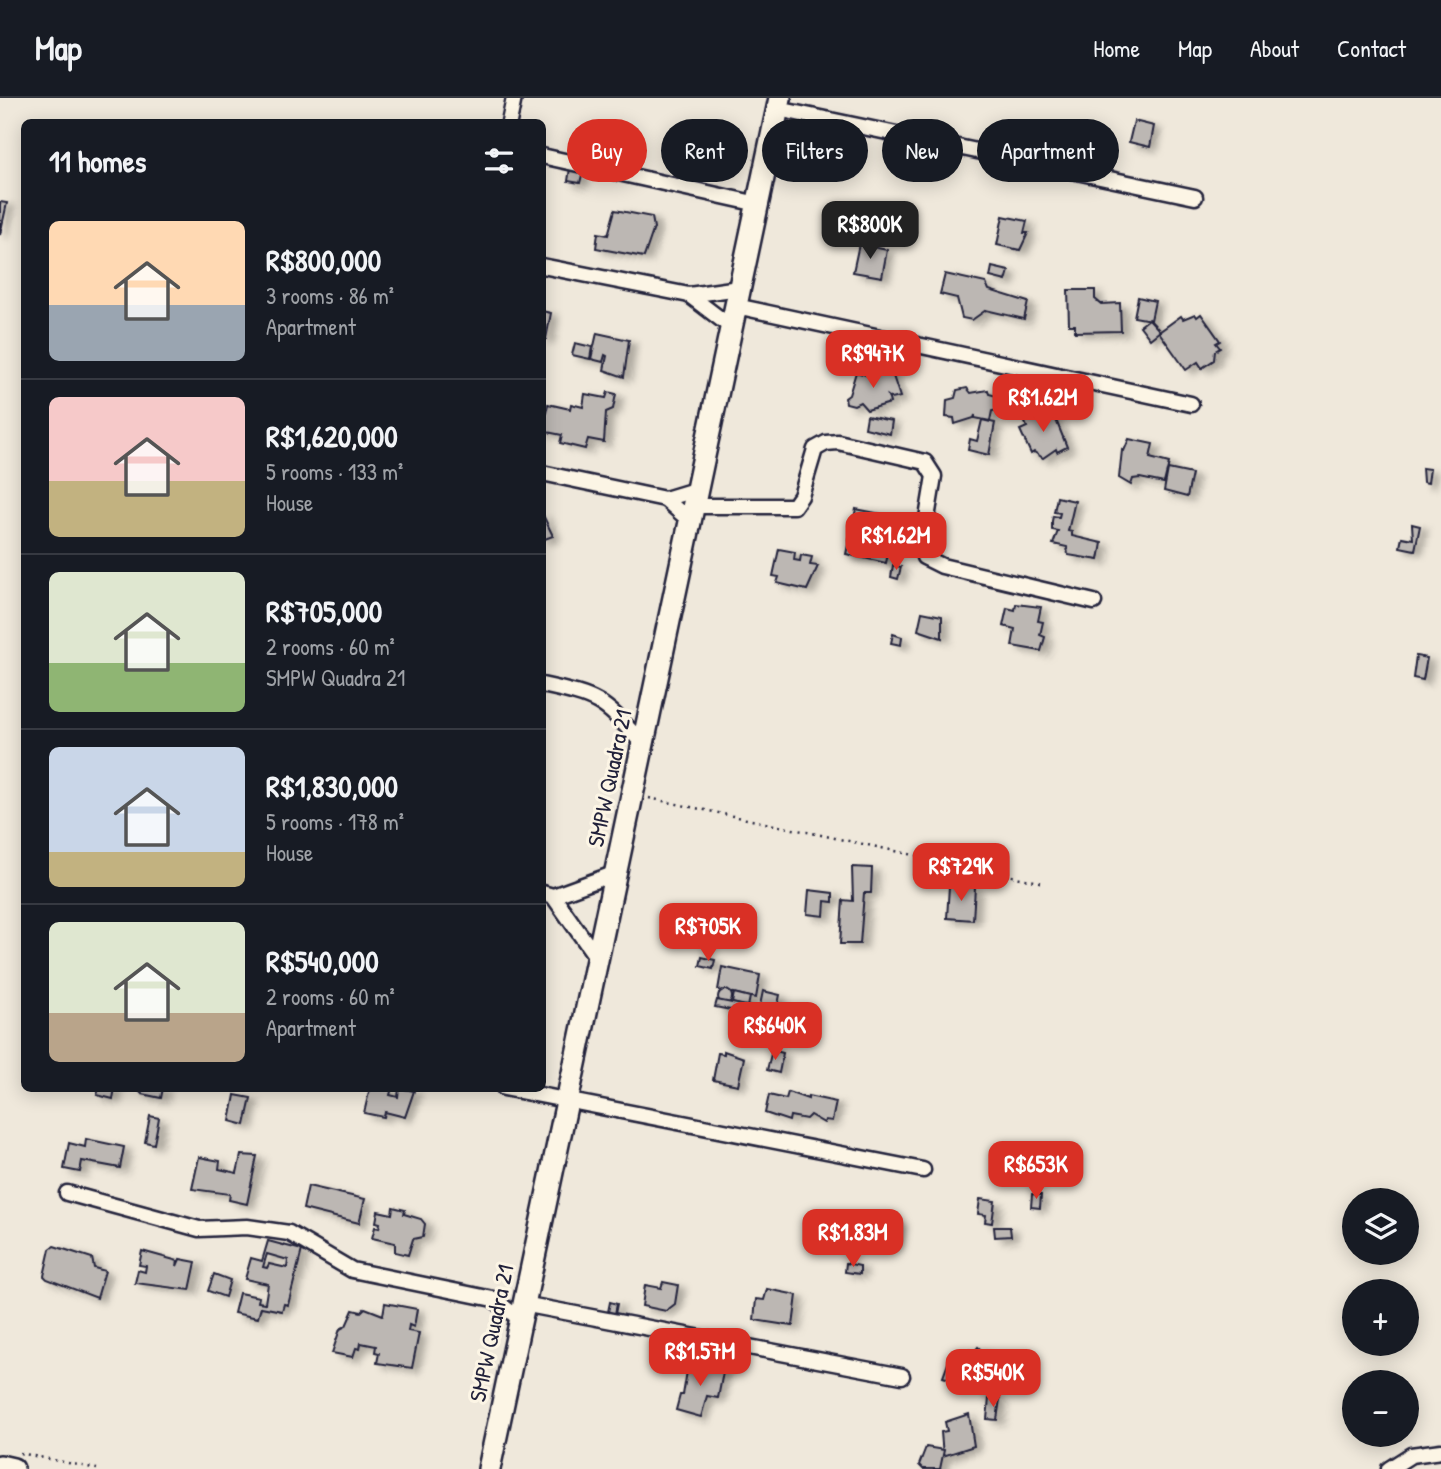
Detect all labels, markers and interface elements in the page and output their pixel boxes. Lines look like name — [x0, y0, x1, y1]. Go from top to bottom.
text: Map — [35, 26, 82, 70]
text: Home — [1093, 32, 1140, 64]
text: Map — [1178, 32, 1212, 64]
text: About — [1250, 32, 1299, 64]
text: Contact — [1337, 32, 1406, 64]
chip: Buy — [567, 119, 647, 182]
chip: Rent — [661, 119, 748, 182]
chip: Filters — [762, 119, 868, 182]
chip: New — [882, 119, 963, 182]
chip: Apartment — [977, 119, 1119, 182]
text: 11 homes — [49, 141, 146, 181]
icon: filters — [480, 142, 518, 180]
pin: R$800K — [813, 202, 927, 261]
text: R$800K — [838, 208, 902, 239]
text: R$800,000 — [266, 240, 381, 280]
icon: home — [105, 249, 189, 333]
text: 3 rooms · 86 m² — [266, 280, 394, 311]
text: Apartment — [266, 311, 356, 342]
pin: R$947K — [816, 330, 930, 390]
text: R$947K — [842, 337, 904, 368]
pin: R$1.62M — [978, 374, 1108, 434]
text: R$1.62M — [1009, 381, 1078, 412]
text: R$1,620,000 — [266, 416, 398, 456]
icon: home — [105, 425, 189, 509]
text: 5 rooms · 133 m² — [266, 456, 403, 487]
text: House — [266, 487, 313, 518]
pin: R$1.62M — [831, 512, 961, 572]
text: R$1.62M — [862, 519, 931, 550]
text: R$705,000 — [266, 591, 382, 631]
icon: home — [105, 600, 189, 684]
text: 2 rooms · 60 m² — [266, 631, 395, 662]
text: SMPW Quadra 21 — [266, 662, 405, 693]
street label: SMPW Quadra 21 — [579, 707, 639, 849]
text: R$1,830,000 — [266, 766, 398, 806]
icon: home — [105, 775, 189, 859]
text: 5 rooms · 178 m² — [266, 806, 404, 837]
text: House — [266, 837, 313, 868]
pin: R$729K — [904, 844, 1018, 903]
text: R$729K — [929, 850, 993, 881]
pin: R$705K — [651, 904, 765, 963]
text: R$705K — [675, 910, 741, 941]
text: R$540,000 — [266, 941, 379, 981]
icon: home — [105, 950, 189, 1034]
text: 2 rooms · 60 m² — [266, 981, 395, 1012]
pin: R$640K — [718, 1002, 832, 1062]
text: R$640K — [744, 1009, 806, 1040]
text: Apartment — [266, 1012, 356, 1043]
pin: R$653K — [979, 1142, 1093, 1201]
text: R$653K — [1004, 1148, 1068, 1179]
map controls — [1342, 1188, 1419, 1447]
button: layers — [1342, 1188, 1419, 1265]
pin: R$1.83M — [788, 1210, 918, 1269]
text: R$1.83M — [818, 1216, 888, 1247]
street label: SMPW Quadra 21 — [461, 1262, 521, 1404]
button: + — [1342, 1279, 1419, 1356]
pin: R$1.57M — [635, 1328, 765, 1388]
text: R$1.57M — [665, 1335, 735, 1366]
pin: R$540K — [936, 1350, 1050, 1409]
text: R$540K — [962, 1356, 1024, 1387]
button: − — [1342, 1370, 1419, 1447]

